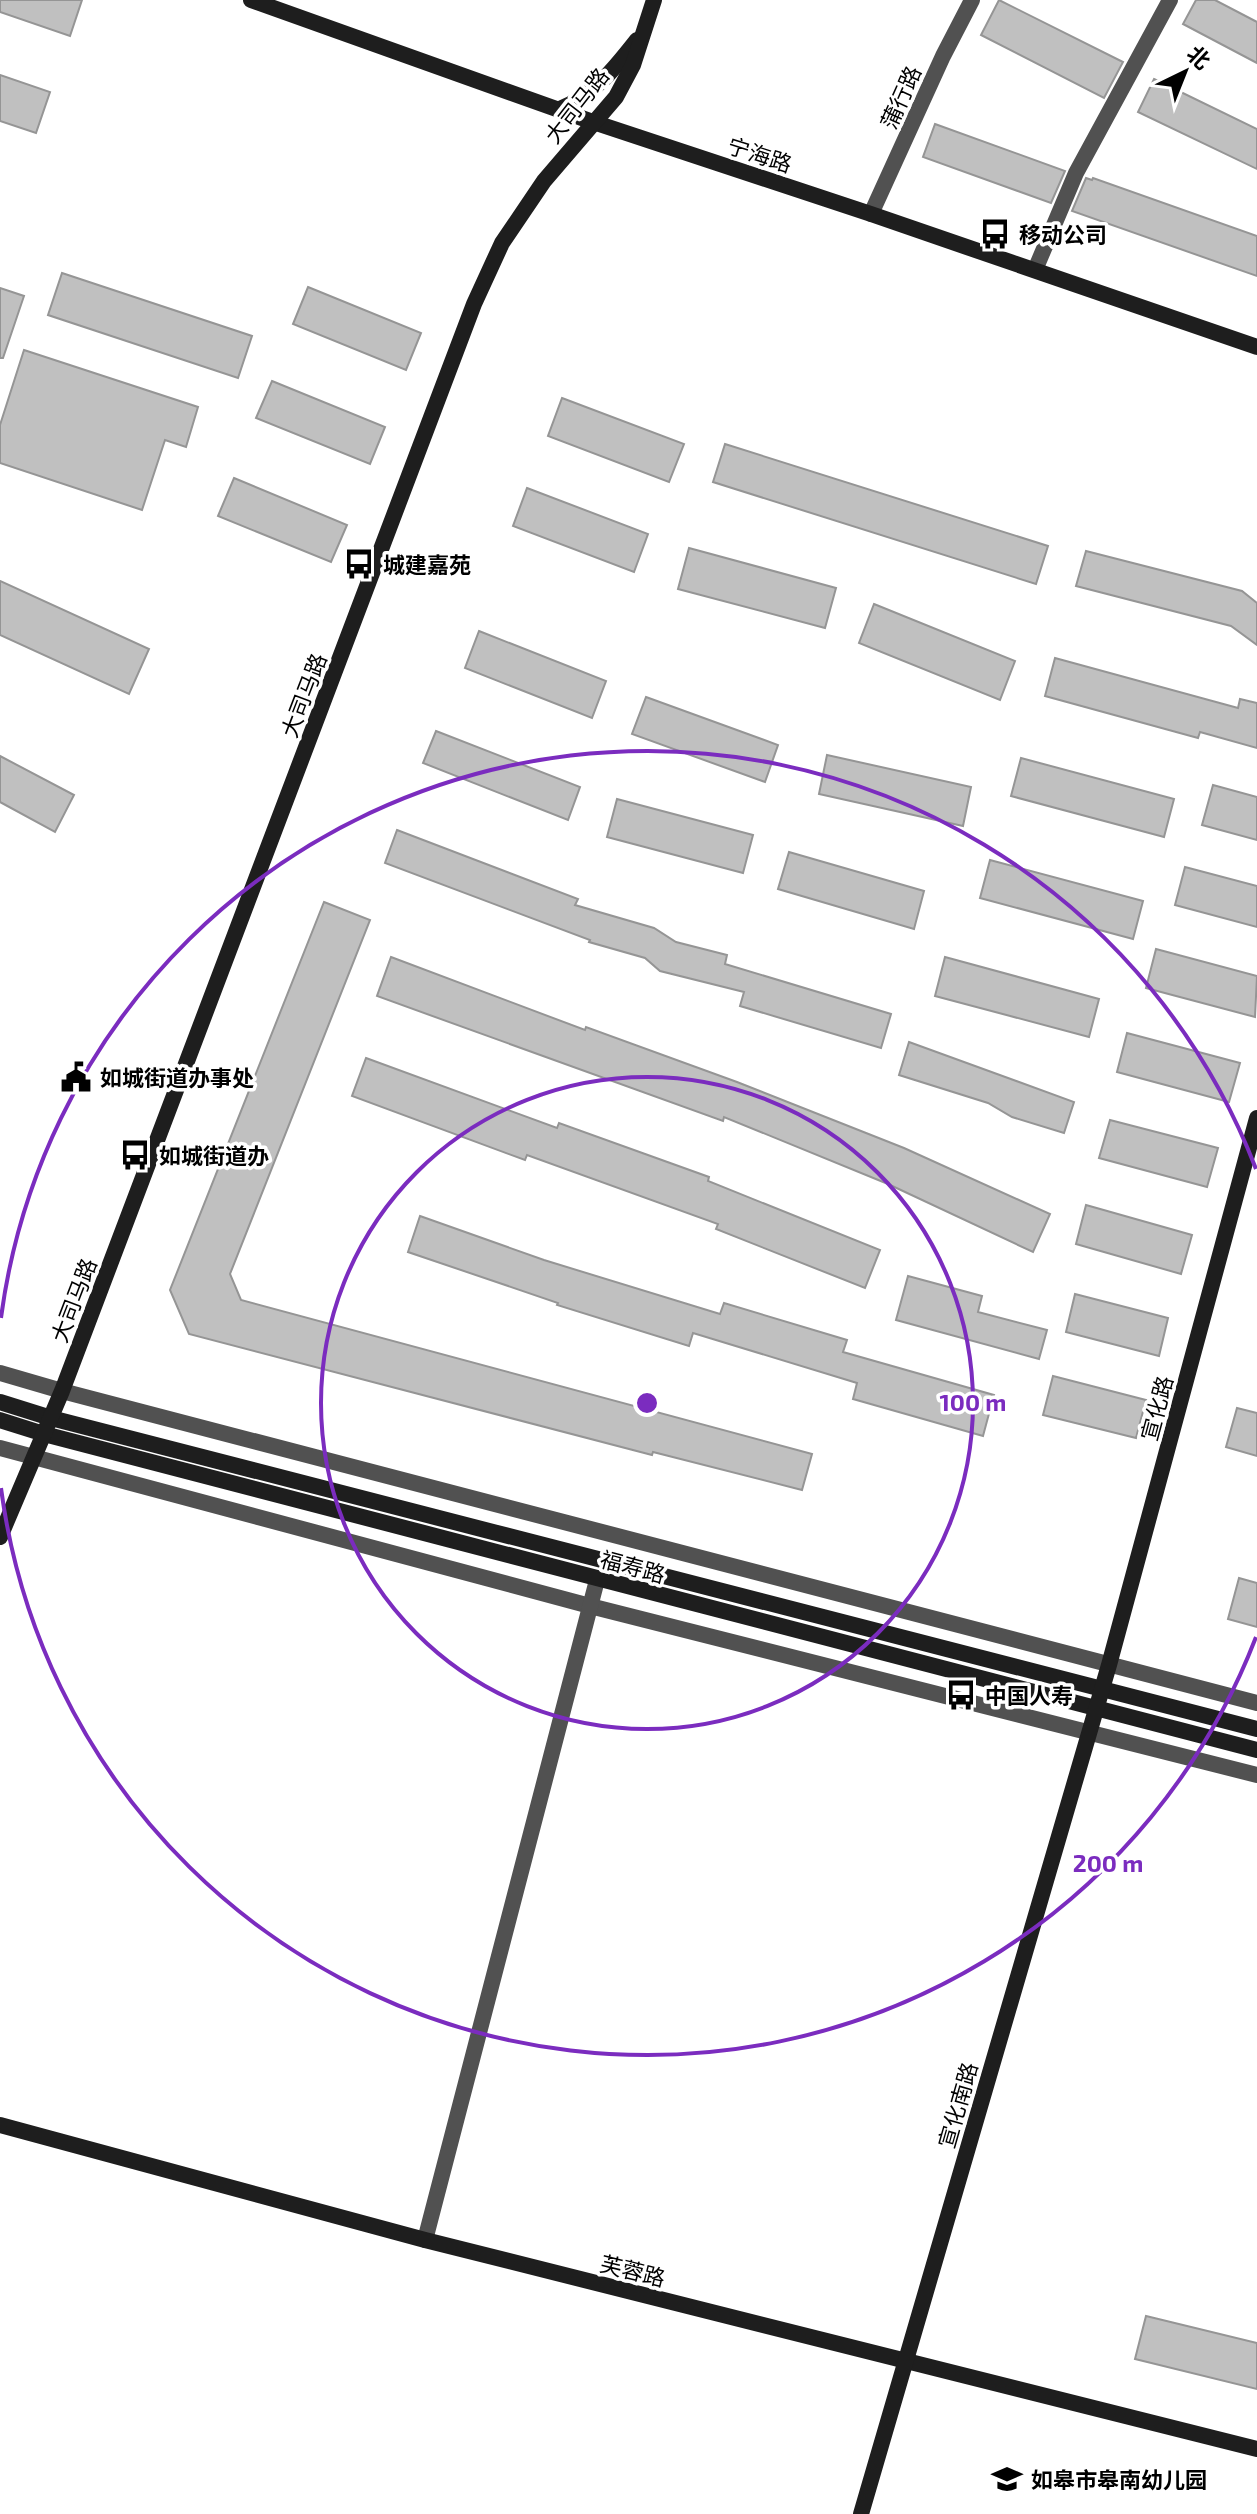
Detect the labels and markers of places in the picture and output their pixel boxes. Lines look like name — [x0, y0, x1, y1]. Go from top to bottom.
bus stop icon: 移动公司 — [978, 217, 1012, 251]
place label: 移动公司 — [1019, 221, 1107, 247]
bus stop icon: 城建嘉苑 — [342, 547, 376, 581]
place label: 城建嘉苑 — [383, 551, 471, 577]
public building icon: 如城街道办事处 — [59, 1060, 93, 1094]
place label: 如城街道办事处 — [100, 1064, 254, 1090]
bus stop icon: 如城街道办 — [118, 1138, 152, 1172]
place label: 如城街道办 — [159, 1142, 269, 1168]
centre of rings — [633, 1389, 661, 1417]
bus stop icon: 中国人寿 — [944, 1678, 978, 1712]
place label: 中国人寿 — [985, 1682, 1073, 1708]
school or university icon: 如皋市皋南幼儿园 — [990, 2462, 1024, 2496]
place label: 如皋市皋南幼儿园 — [1031, 2466, 1207, 2492]

